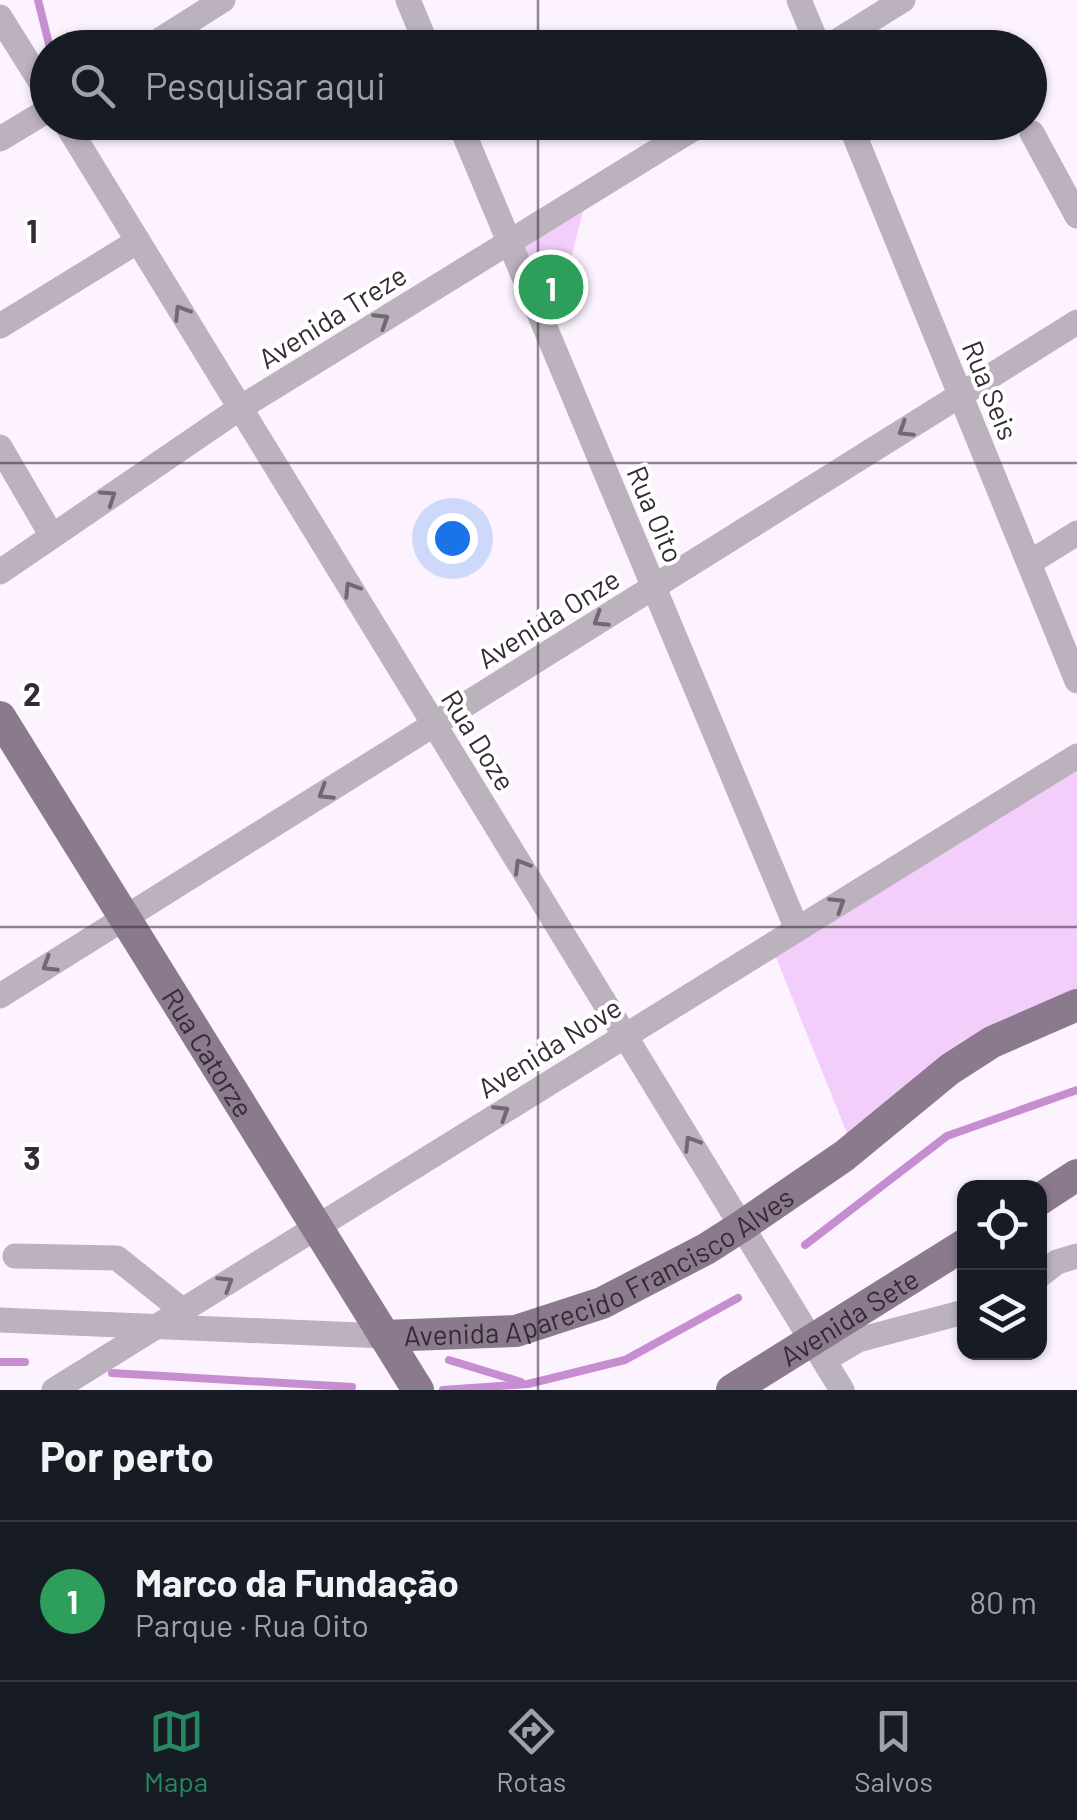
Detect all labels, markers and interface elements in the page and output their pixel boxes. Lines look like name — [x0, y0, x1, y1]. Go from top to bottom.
search box — [30, 30, 1047, 140]
icon: search — [65, 58, 120, 113]
text: Pesquisar aqui — [145, 62, 386, 108]
text: 1 — [26, 211, 38, 249]
pin: 1 — [518, 250, 584, 324]
street label: Avenida Treze — [252, 257, 412, 375]
one-way arrow — [174, 305, 193, 323]
one-way arrow — [371, 314, 389, 333]
street label: Rua Seis — [956, 335, 1026, 445]
one-way arrow — [898, 417, 916, 436]
street label: Rua Oito — [620, 461, 692, 567]
one-way arrow — [98, 491, 117, 509]
your location — [427, 513, 478, 564]
street label: Avenida Onze — [471, 561, 625, 675]
one-way arrow — [344, 582, 363, 600]
one-way arrow — [593, 608, 611, 627]
text: 2 — [23, 674, 41, 712]
street label: Rua Doze — [435, 683, 523, 797]
one-way arrow — [317, 781, 335, 800]
one-way arrow — [514, 859, 533, 877]
one-way arrow — [827, 898, 845, 917]
one-way arrow — [42, 953, 60, 972]
street label: Rua Catorze — [155, 982, 261, 1123]
street label: Avenida Nove — [471, 989, 627, 1105]
one-way arrow — [491, 1105, 509, 1124]
one-way arrow — [684, 1136, 703, 1154]
text: 3 — [23, 1138, 41, 1176]
street label: Avenida Aparecido Francisco Alves — [403, 1179, 799, 1352]
map controls — [957, 1180, 1047, 1360]
button: locate — [957, 1180, 1047, 1270]
street label: Avenida Sete — [773, 1261, 925, 1373]
button: layers — [957, 1270, 1047, 1360]
one-way arrow — [215, 1277, 233, 1296]
text: Por perto — [40, 1430, 214, 1480]
text: Marco da Fundação — [135, 1559, 459, 1605]
text: 1 — [67, 1582, 78, 1620]
text: 80 m — [969, 1582, 1037, 1620]
text: Parque · Rua Oito — [135, 1605, 369, 1643]
tab: Mapa — [144, 1704, 208, 1798]
tab: Rotas — [496, 1704, 566, 1798]
tab: Salvos — [854, 1704, 933, 1798]

